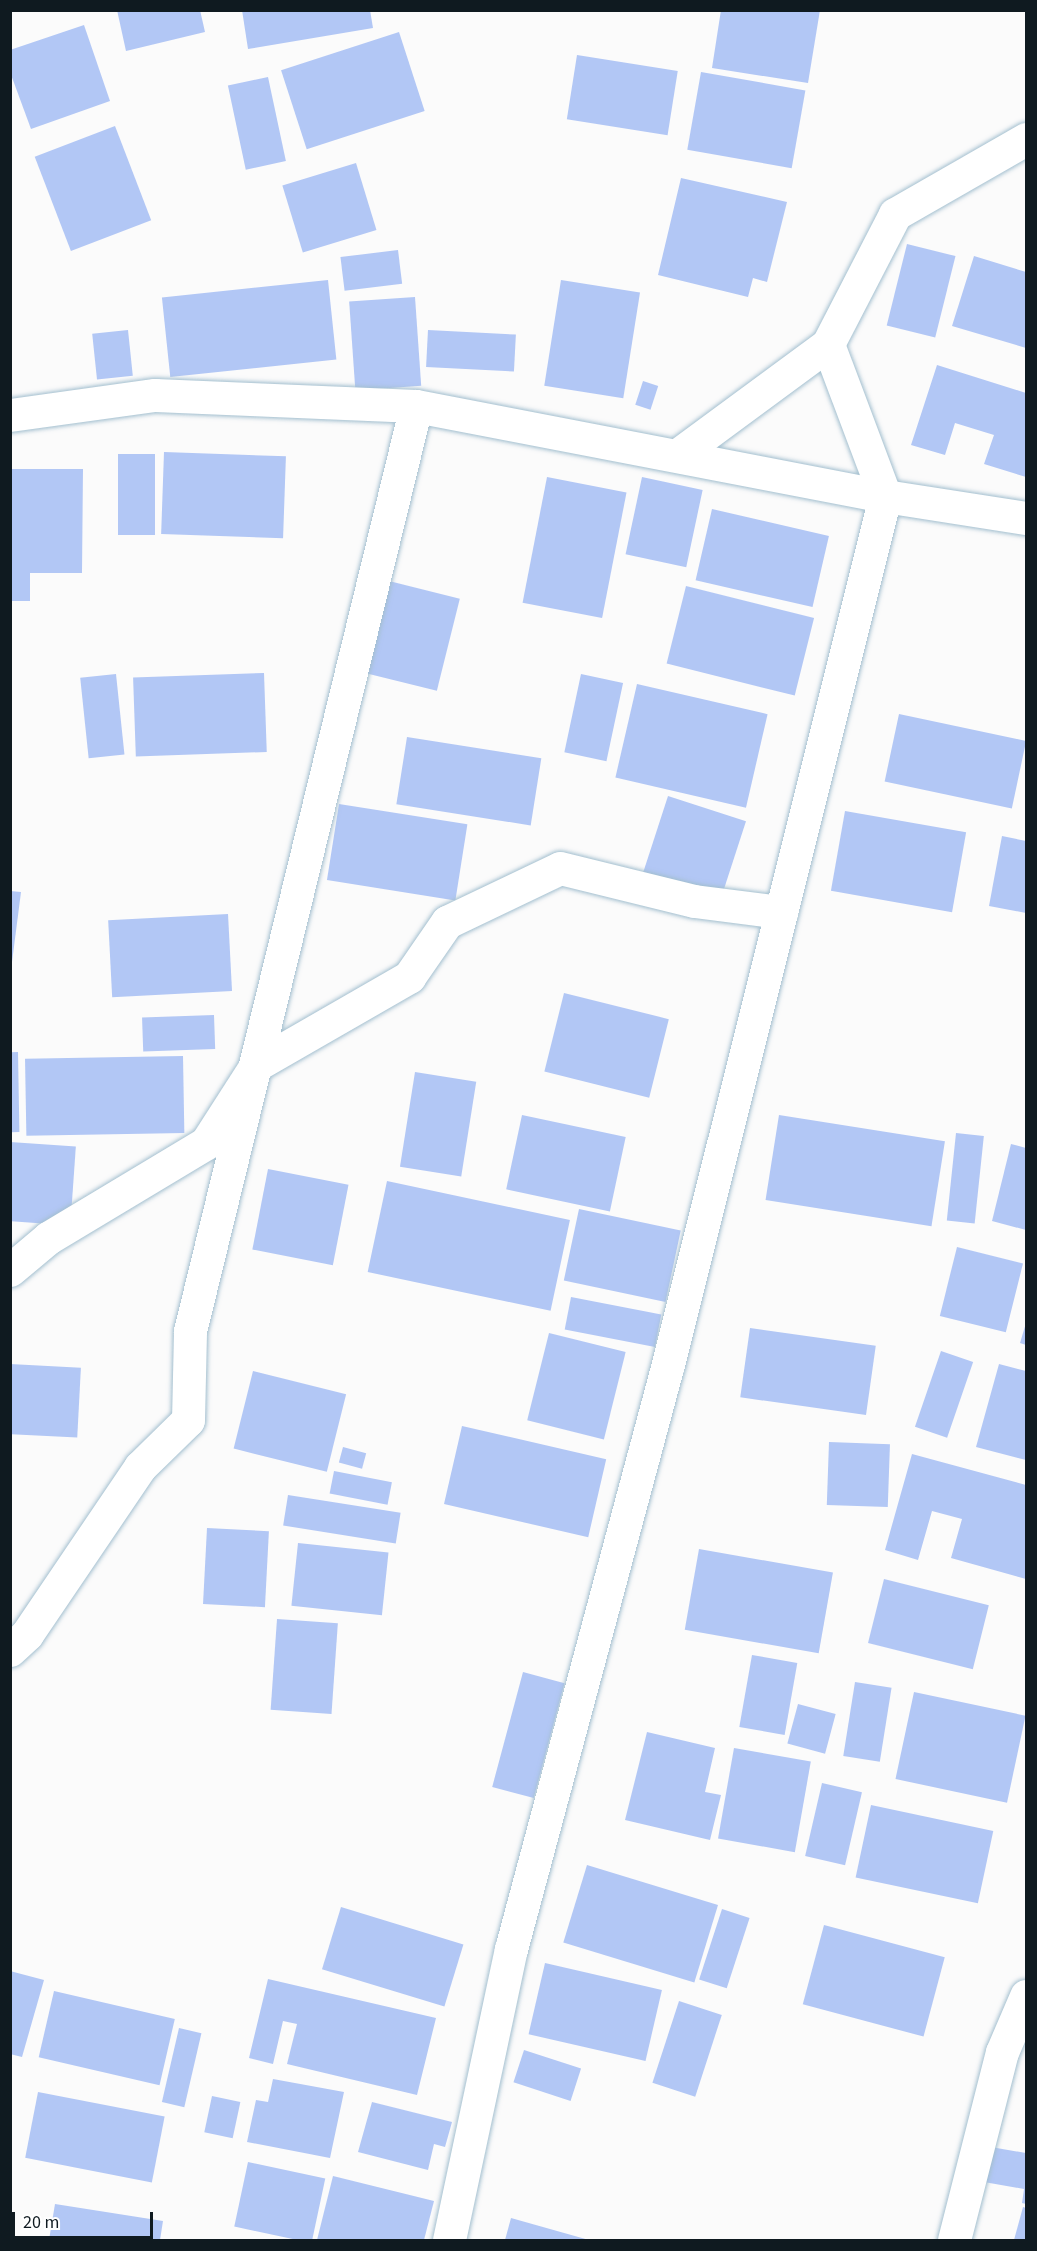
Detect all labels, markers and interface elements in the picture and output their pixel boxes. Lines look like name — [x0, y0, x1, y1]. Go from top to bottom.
scale bar — [15, 2200, 156, 2238]
text: 20 m — [23, 2210, 59, 2235]

